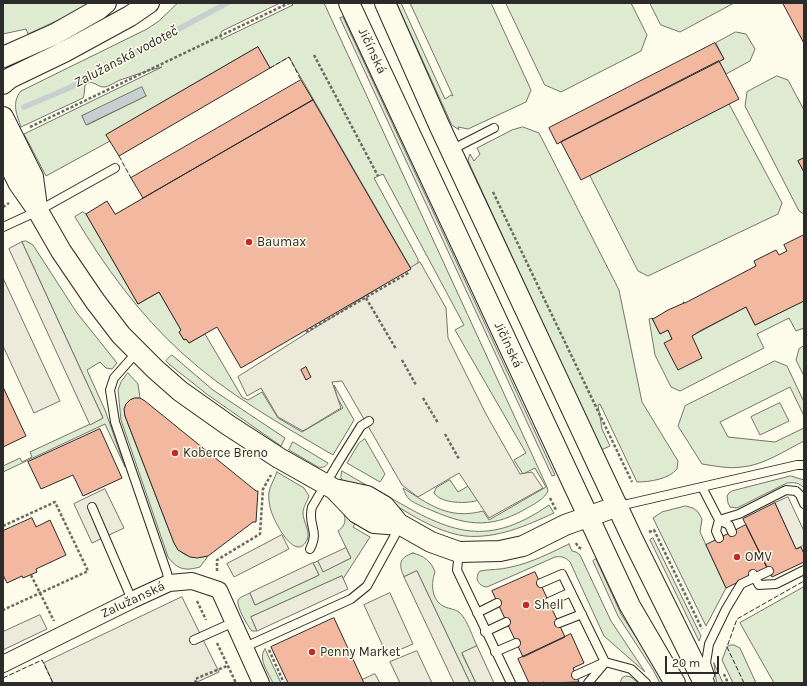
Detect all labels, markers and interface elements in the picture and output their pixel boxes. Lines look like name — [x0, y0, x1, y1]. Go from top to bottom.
water label: Zalužanská vodoteč — [71, 23, 181, 91]
street label: Jičínská — [355, 26, 389, 76]
place label: Baumax — [257, 234, 306, 250]
marker: Baumax — [244, 237, 254, 247]
street label: Jičínská — [491, 320, 525, 370]
place label: Koberce Breno — [183, 445, 268, 461]
marker: Koberce Breno — [170, 448, 180, 458]
place label: OMV — [745, 549, 772, 565]
marker: OMV — [732, 552, 742, 562]
street label: Zalužanská — [99, 578, 167, 622]
place label: Shell — [534, 597, 564, 613]
marker: Shell — [521, 600, 531, 610]
place label: Penny Market — [320, 644, 400, 660]
marker: Penny Market — [307, 647, 317, 657]
scale bar — [667, 648, 721, 674]
text: 20 m — [672, 656, 700, 670]

